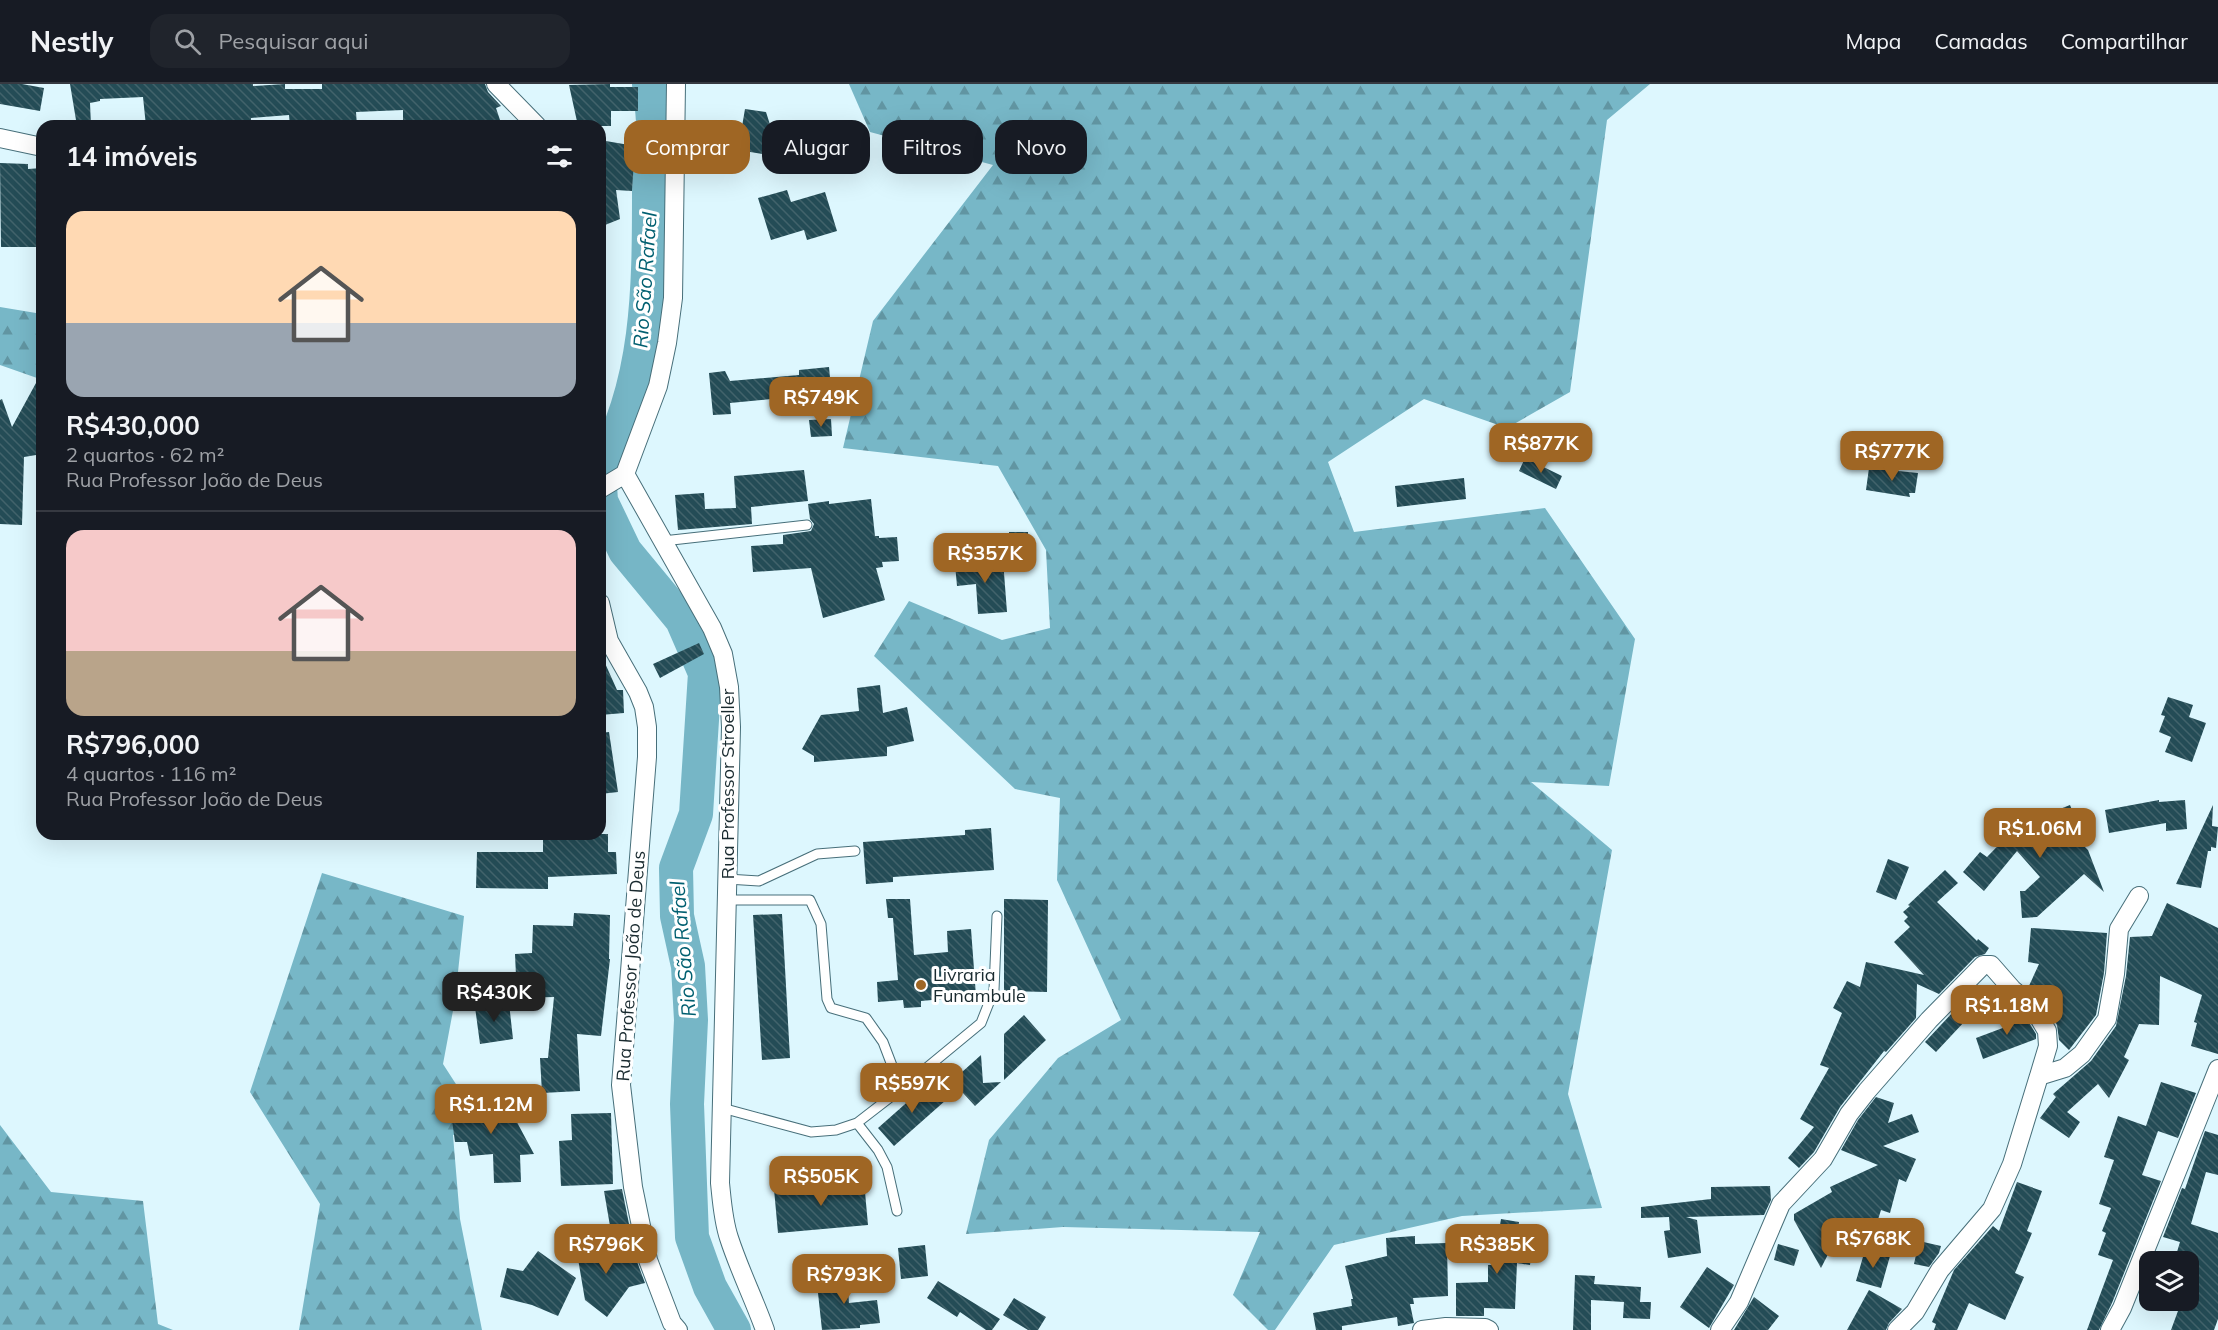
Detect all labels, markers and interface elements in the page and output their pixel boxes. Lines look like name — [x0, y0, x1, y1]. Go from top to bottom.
search box — [150, 14, 570, 68]
text: Nestly — [30, 24, 114, 59]
icon: search — [171, 25, 204, 58]
text: Pesquisar aqui — [219, 27, 369, 55]
text: Mapa — [1846, 28, 1901, 54]
text: Camadas — [1934, 28, 2028, 54]
text: Compartilhar — [2061, 28, 2188, 54]
chip: Comprar — [624, 120, 750, 174]
chip: Alugar — [762, 120, 870, 174]
chip: Filtros — [882, 120, 983, 174]
chip: Novo — [995, 120, 1087, 174]
text: 14 imóveis — [66, 140, 198, 173]
icon: filters — [543, 140, 576, 173]
water label: Rio São Rafael — [627, 211, 662, 349]
icon: home — [267, 250, 375, 358]
pin: R$749K — [772, 377, 870, 428]
text: R$749K — [783, 384, 859, 409]
text: R$430,000 — [66, 409, 200, 442]
pin: R$877K — [1492, 423, 1590, 474]
text: R$877K — [1503, 430, 1579, 455]
pin: R$777K — [1843, 431, 1941, 482]
text: R$777K — [1854, 438, 1930, 463]
text: 2 quartos · 62 m² — [66, 442, 224, 467]
text: Rua Professor João de Deus — [66, 467, 323, 492]
pin: R$357K — [936, 533, 1034, 584]
text: R$357K — [947, 540, 1023, 565]
icon: home — [267, 569, 375, 677]
street label: Rua Professor Stroeller — [716, 688, 739, 879]
text: R$796,000 — [66, 728, 200, 761]
text: 4 quartos · 116 m² — [66, 761, 236, 786]
text: Rua Professor João de Deus — [66, 786, 323, 811]
pin: R$1.06M — [1985, 808, 2095, 859]
text: R$1.06M — [1998, 815, 2082, 840]
street label: Rua Professor João de Deus — [611, 850, 650, 1082]
water label: Rio São Rafael — [664, 880, 701, 1018]
place label: Livraria Funambule — [933, 963, 1026, 1007]
pin: R$430K — [445, 972, 543, 1023]
marker: Livraria Funambule — [914, 978, 928, 992]
text: R$430K — [456, 979, 532, 1004]
pin: R$1.18M — [1952, 985, 2062, 1036]
text: R$1.18M — [1965, 992, 2049, 1017]
pin: R$597K — [863, 1063, 961, 1114]
text: R$597K — [874, 1070, 950, 1095]
pin: R$1.12M — [436, 1084, 546, 1135]
text: R$1.12M — [449, 1091, 533, 1116]
pin: R$505K — [772, 1156, 870, 1207]
text: R$505K — [783, 1163, 859, 1188]
pin: R$768K — [1824, 1218, 1922, 1269]
pin: R$796K — [557, 1224, 655, 1275]
pin: R$385K — [1448, 1224, 1546, 1275]
text: R$768K — [1835, 1225, 1911, 1250]
text: R$796K — [568, 1231, 644, 1256]
text: R$385K — [1459, 1231, 1535, 1256]
map controls — [2139, 1251, 2199, 1311]
button: layers — [2139, 1251, 2199, 1311]
pin: R$793K — [795, 1254, 893, 1305]
text: R$793K — [806, 1261, 882, 1286]

